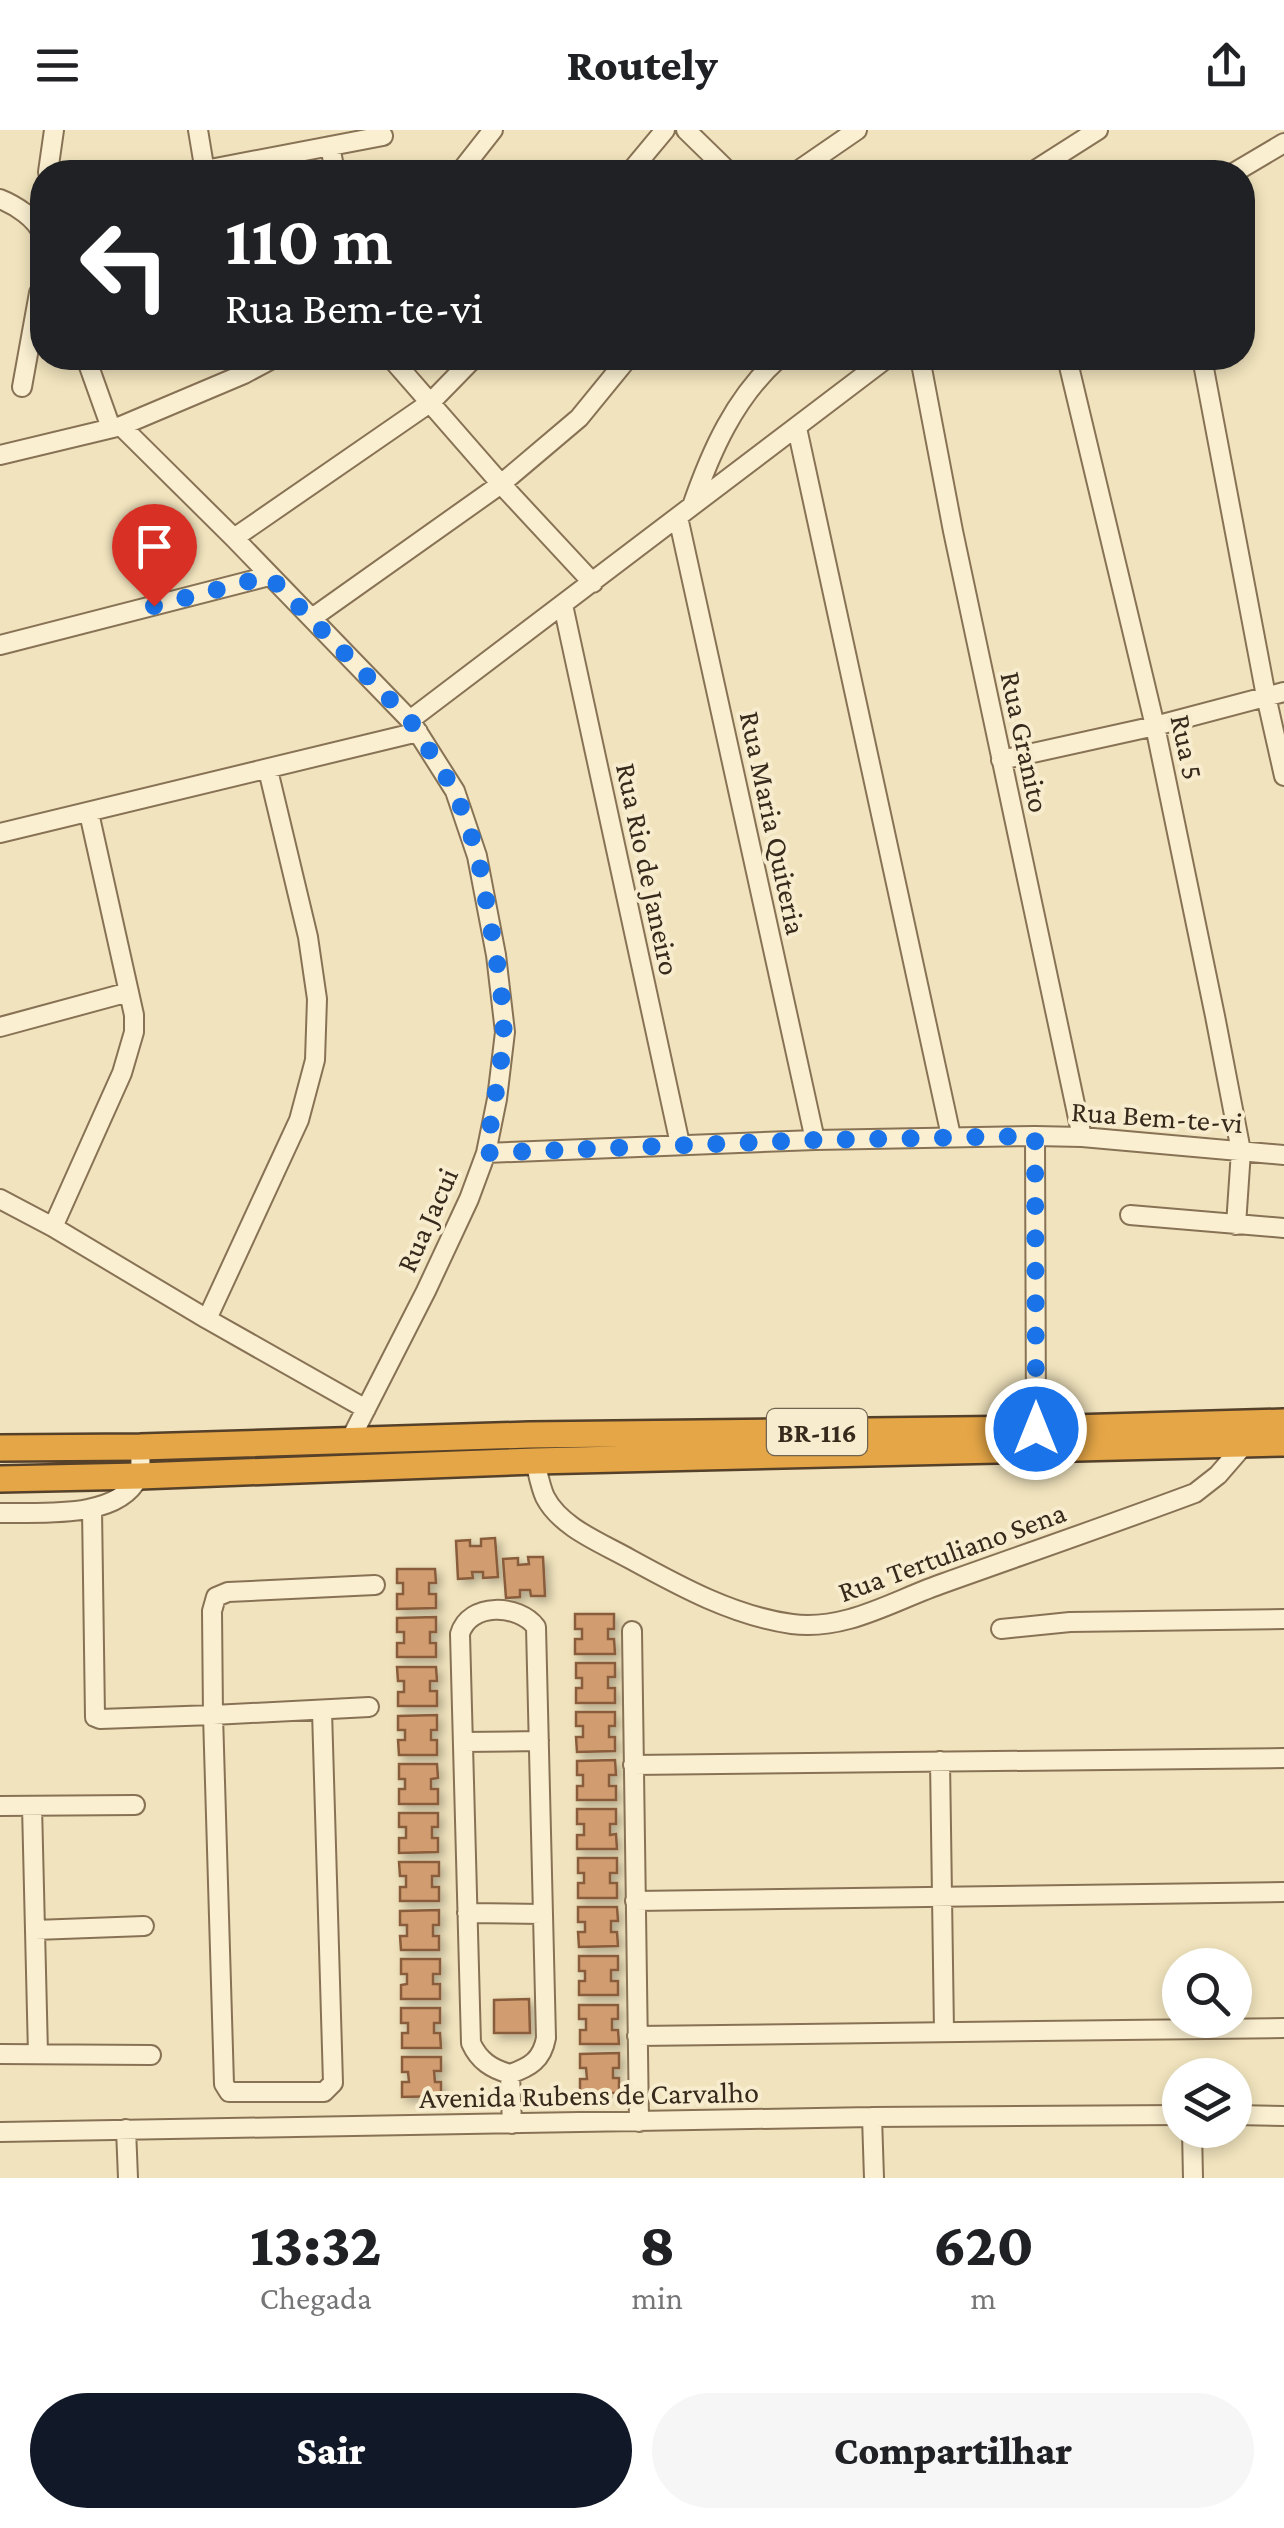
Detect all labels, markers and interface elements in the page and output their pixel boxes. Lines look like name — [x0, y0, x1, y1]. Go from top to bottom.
icon: menu — [30, 38, 85, 93]
icon: share — [1199, 38, 1254, 93]
text: Routely — [566, 40, 718, 90]
icon: left — [60, 200, 190, 330]
text: 110 m — [225, 201, 393, 279]
text: Rua Bem-te-vi — [225, 283, 483, 333]
pin — [112, 504, 197, 607]
icon: arrive — [127, 519, 182, 574]
street label: Rua Granito — [994, 668, 1057, 815]
street label: Rua Maria Quiteria — [734, 708, 813, 938]
street label: Rua 5 — [1165, 711, 1210, 783]
street label: Rua Rio de Janeiro — [610, 760, 687, 978]
street label: Rua Bem-te-vi — [1070, 1094, 1244, 1139]
street label: Rua Jacui — [389, 1162, 464, 1277]
position arrow — [984, 1377, 1088, 1481]
road number: BR-116 — [767, 1409, 867, 1455]
street label: Rua Tertuliano Sena — [833, 1495, 1070, 1608]
map controls — [1162, 1948, 1252, 2148]
button: search — [1162, 1948, 1252, 2038]
button: layers — [1162, 2058, 1252, 2148]
street label: Avenida Rubens de Carvalho — [419, 2075, 759, 2114]
text: 13:32 — [250, 2211, 381, 2278]
text: 8 — [639, 2211, 675, 2278]
text: 620 — [933, 2211, 1034, 2278]
text: Chegada — [260, 2280, 372, 2316]
text: min — [632, 2280, 683, 2316]
text: m — [971, 2280, 996, 2316]
button: Sair — [30, 2393, 632, 2508]
button: Compartilhar — [652, 2393, 1254, 2508]

